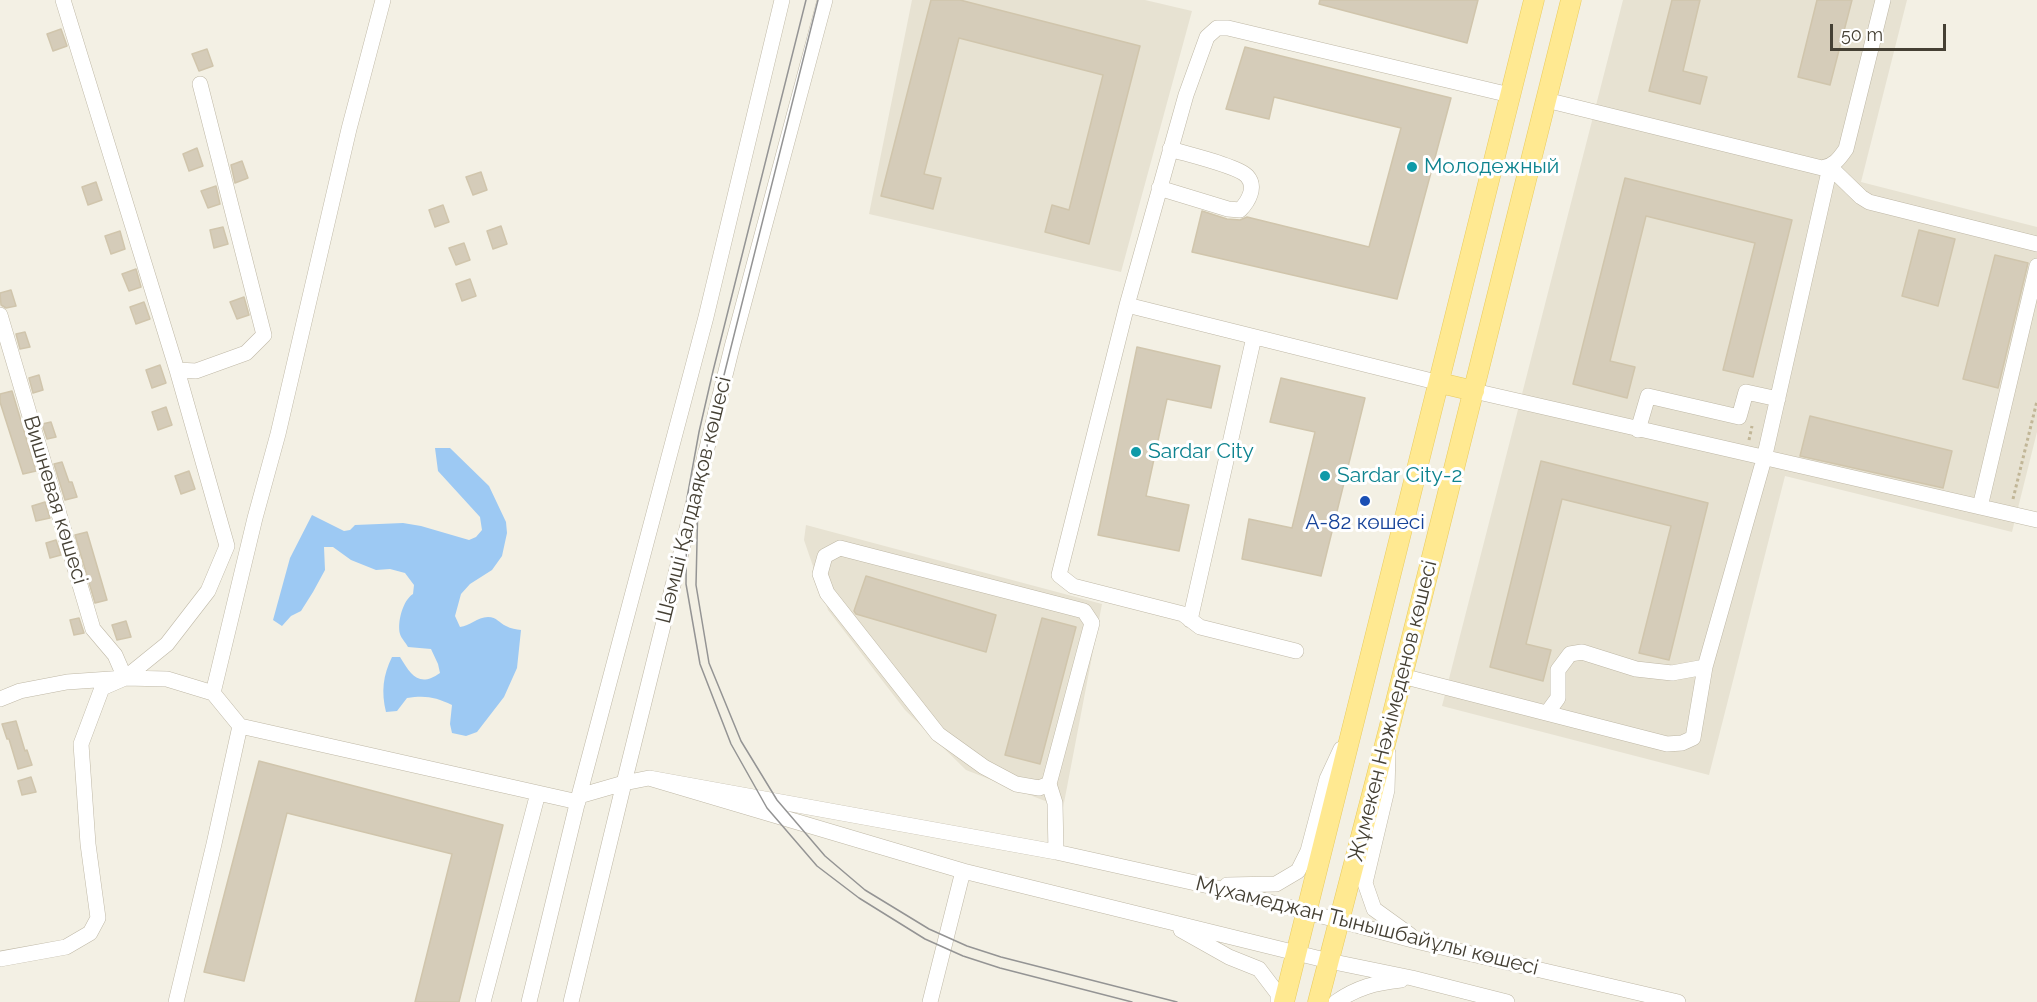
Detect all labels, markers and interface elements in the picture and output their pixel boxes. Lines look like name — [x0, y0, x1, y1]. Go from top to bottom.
scale bar — [1833, 12, 1948, 50]
text: 50 m — [1841, 24, 1883, 45]
place label: Молодежный — [1424, 154, 1559, 180]
marker: Молодежный — [1405, 160, 1419, 174]
street label: Шәмші Қалдаяқов көшесі — [651, 374, 737, 626]
street label: Вишневая көшесі — [17, 413, 93, 587]
place label: Sardar City — [1148, 439, 1254, 465]
marker: Sardar City — [1129, 445, 1143, 459]
place label: Sardar City-2 — [1337, 463, 1462, 489]
marker: Sardar City-2 — [1318, 469, 1332, 483]
marker: A-82 көшесі — [1358, 494, 1372, 508]
place label: A-82 көшесі — [1305, 510, 1425, 536]
street label: Жұмекен Нәжімеденов көшесі — [1343, 558, 1443, 864]
street label: Мұхамеджан Тынышбайұлы көшесі — [1193, 871, 1541, 981]

